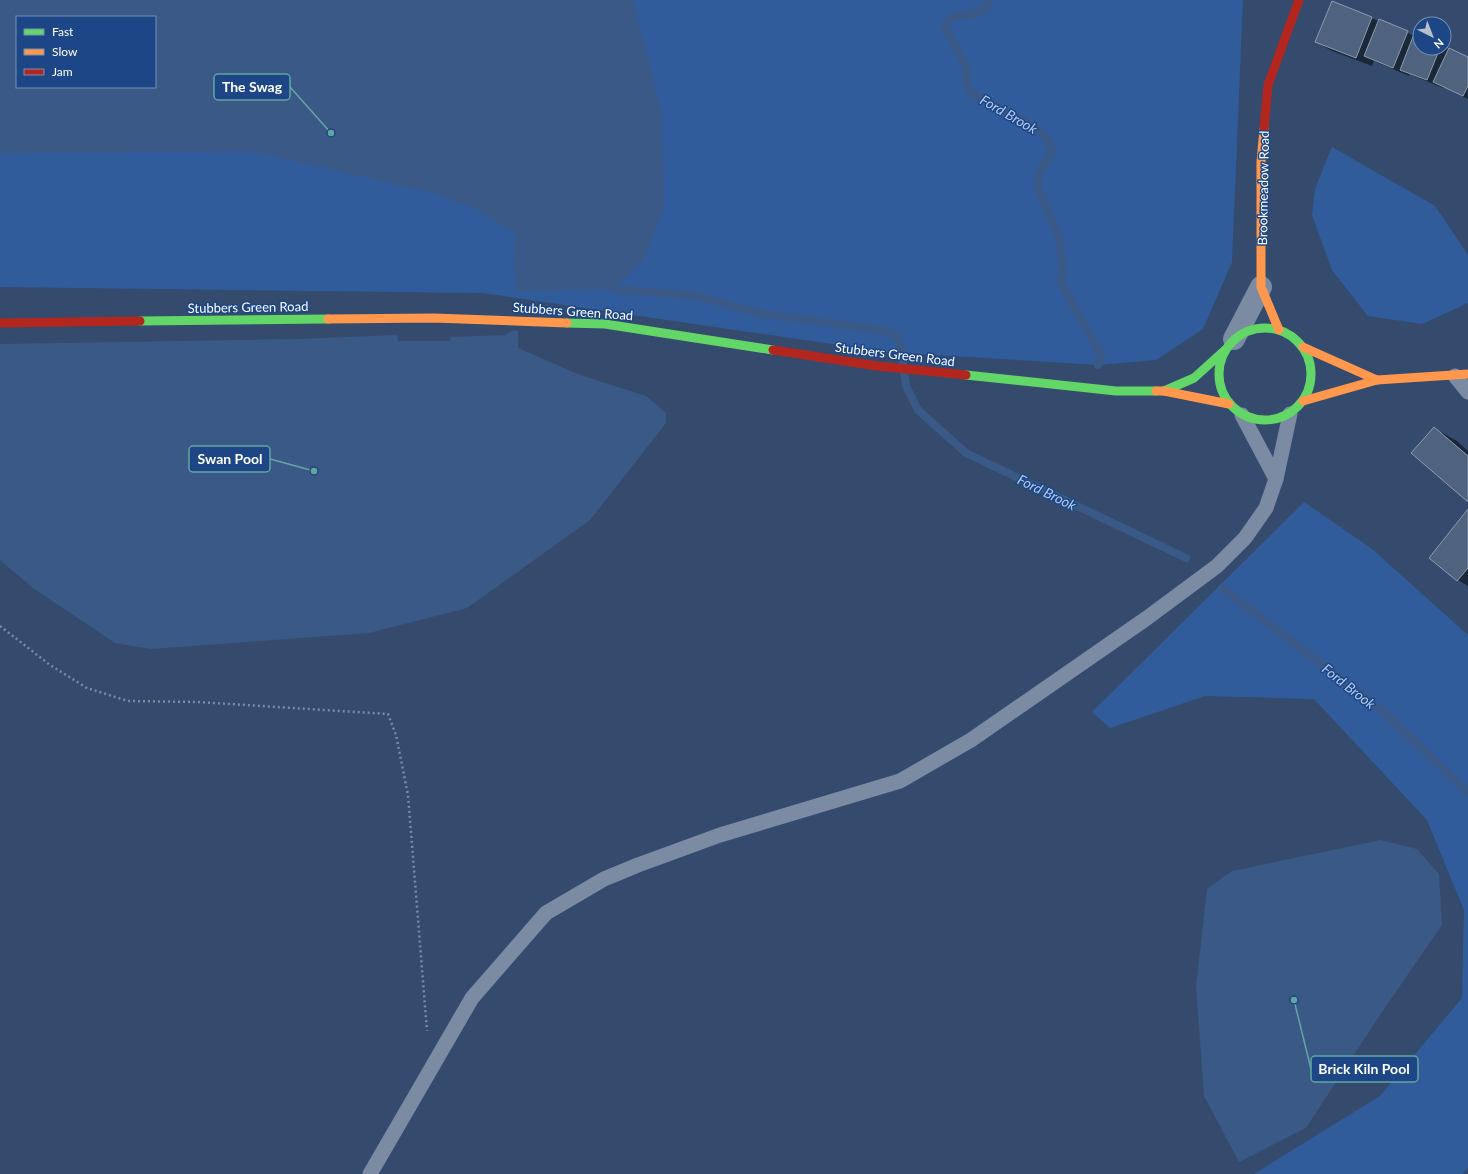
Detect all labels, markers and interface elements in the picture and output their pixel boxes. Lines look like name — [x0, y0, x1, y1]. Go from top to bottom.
legend — [16, 16, 156, 88]
north arrow — [1412, 16, 1452, 56]
text: Fast — [52, 24, 74, 39]
text: N — [1432, 36, 1447, 51]
text: Slow — [52, 44, 78, 59]
text: Jam — [52, 64, 73, 79]
callout: The Swag — [214, 74, 290, 100]
text: The Swag — [222, 78, 283, 95]
water label: Ford Brook — [977, 91, 1041, 137]
street label: Brookmeadow Road — [1254, 130, 1272, 246]
street label: Stubbers Green Road — [187, 298, 309, 316]
street label: Stubbers Green Road — [512, 299, 634, 323]
street label: Stubbers Green Road — [834, 339, 956, 369]
callout: Swan Pool — [189, 446, 270, 472]
text: Swan Pool — [198, 450, 262, 467]
water label: Ford Brook — [1015, 470, 1079, 514]
water label: Ford Brook — [1319, 660, 1379, 712]
callout: Brick Kiln Pool — [1311, 1056, 1418, 1082]
text: Brick Kiln Pool — [1318, 1060, 1410, 1077]

